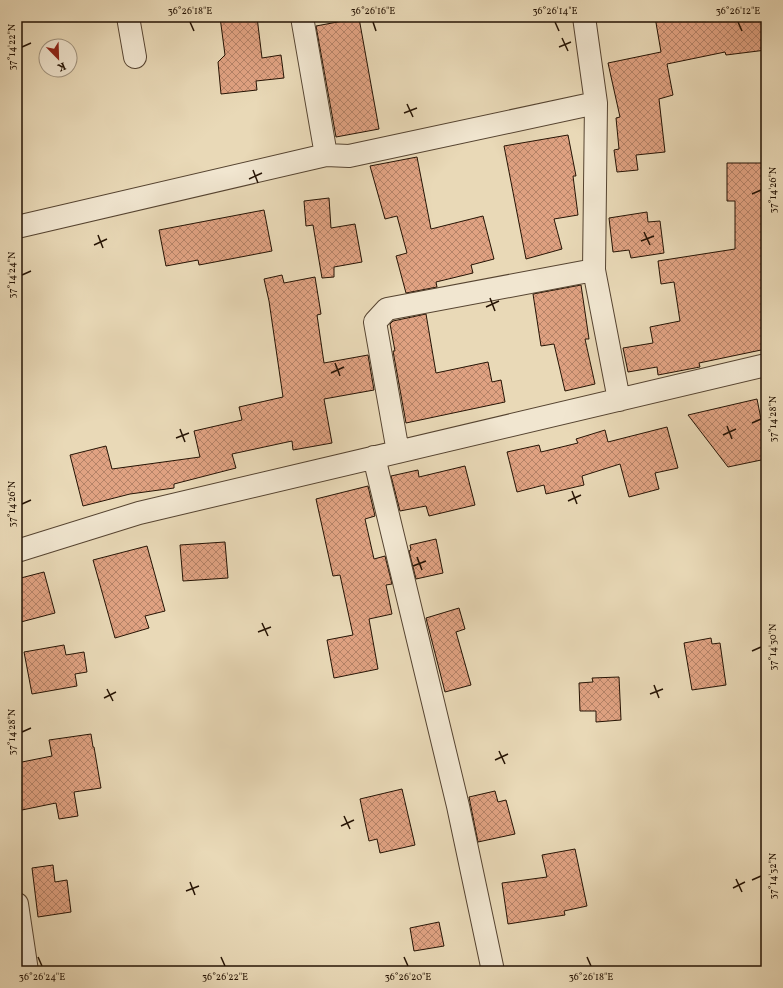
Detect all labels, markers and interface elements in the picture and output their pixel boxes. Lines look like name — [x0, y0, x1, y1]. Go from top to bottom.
text: 36°26'18"E — [168, 4, 212, 18]
text: 36°26'16"E — [351, 4, 395, 18]
text: 36°26'14"E — [532, 4, 578, 18]
text: 36°26'12"E — [716, 4, 760, 18]
text: 37°14'22"N — [5, 23, 19, 70]
north arrow — [38, 38, 78, 78]
text: K — [55, 57, 68, 74]
text: 37°14'26"N — [766, 166, 780, 213]
text: 37°14'24"N — [5, 251, 19, 298]
text: 37°14'28"N — [766, 395, 780, 442]
text: 37°14'26"N — [5, 480, 19, 527]
text: 37°14'30"N — [766, 623, 780, 670]
text: 37°14'28"N — [5, 708, 19, 755]
text: 37°14'32"N — [766, 852, 780, 899]
text: 36°26'24"E — [19, 970, 65, 984]
text: 36°26'22"E — [202, 970, 248, 984]
text: 36°26'20"E — [385, 970, 431, 984]
text: 36°26'18"E — [569, 970, 613, 984]

